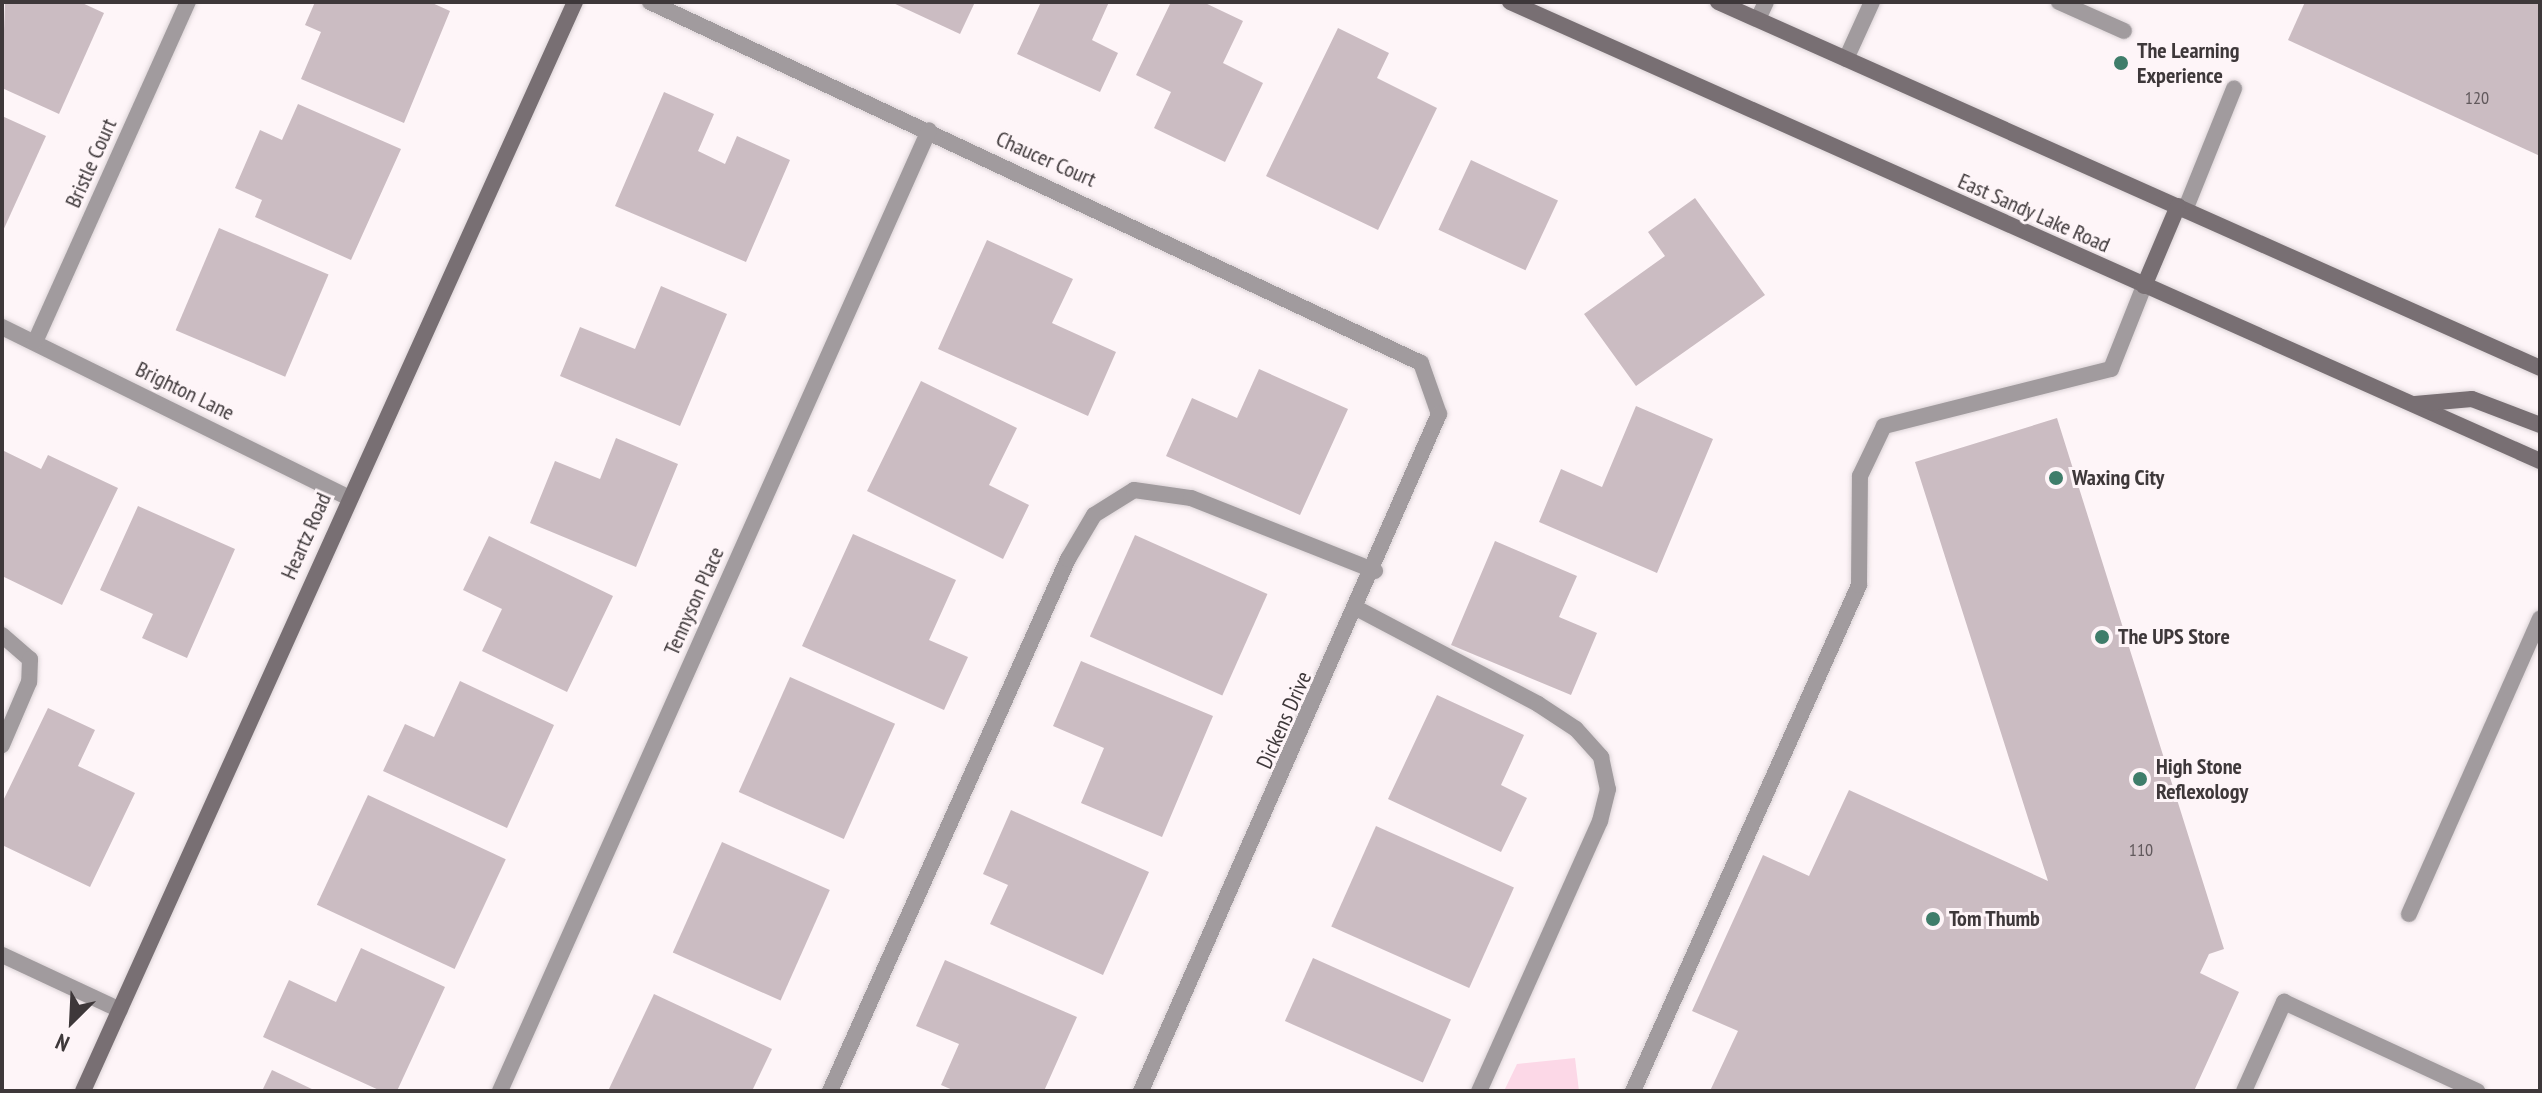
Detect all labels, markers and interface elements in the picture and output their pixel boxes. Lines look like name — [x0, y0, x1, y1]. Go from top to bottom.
place label: The Learning Experience — [2137, 37, 2239, 88]
marker: The Learning Experience — [2112, 54, 2130, 72]
house number: 120 — [2465, 87, 2489, 109]
street label: Bristle Court — [60, 114, 122, 212]
street label: Chaucer Court — [992, 125, 1100, 193]
street label: East Sandy Lake Road — [1954, 168, 2114, 258]
street label: Brighton Lane — [131, 356, 239, 426]
place label: Waxing City — [2072, 465, 2164, 491]
marker: Waxing City — [2047, 469, 2065, 487]
street label: Heartz Road — [275, 488, 337, 584]
street label: Tennyson Place — [658, 543, 730, 659]
place label: The UPS Store — [2118, 624, 2230, 650]
marker: The UPS Store — [2093, 628, 2111, 646]
street label: Dickens Drive — [1251, 667, 1317, 773]
place label: High Stone Reflexology — [2156, 753, 2248, 804]
marker: High Stone Reflexology — [2131, 770, 2149, 788]
house number: 110 — [2129, 839, 2153, 861]
place label: Tom Thumb — [1949, 906, 2040, 932]
marker: Tom Thumb — [1924, 910, 1942, 928]
north arrow — [32, 981, 112, 1061]
text: N — [51, 1028, 73, 1058]

